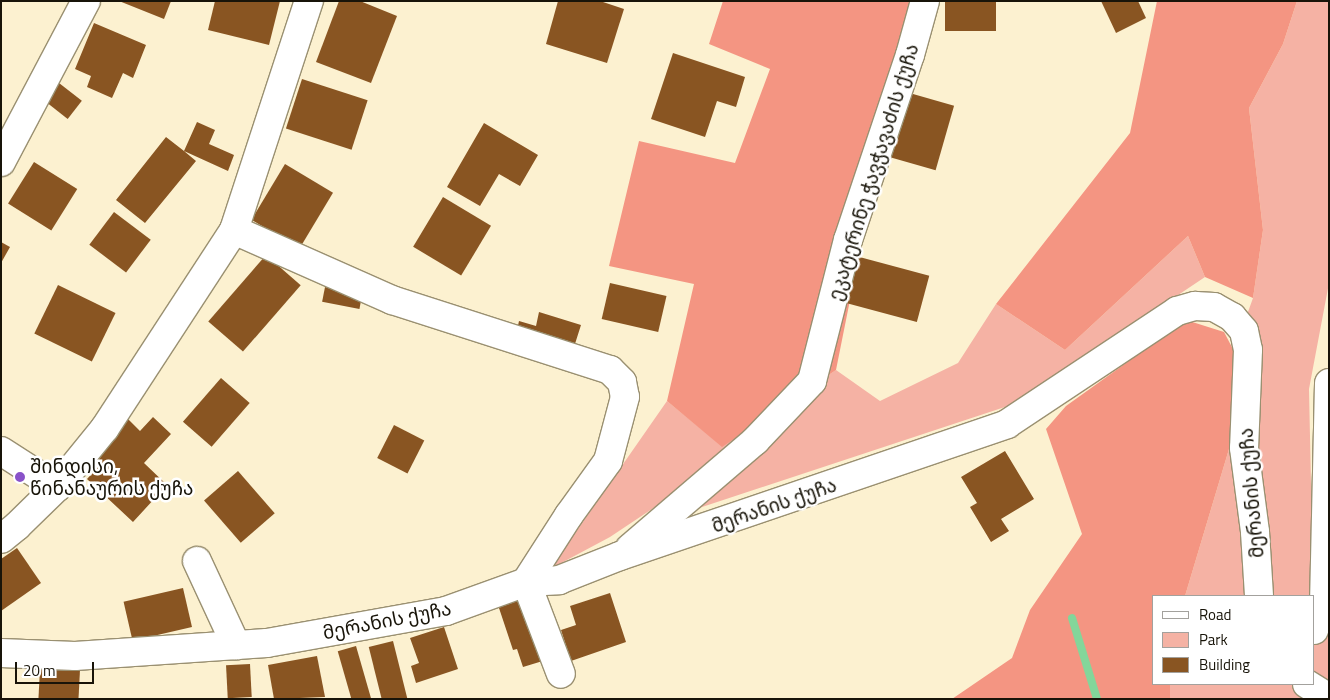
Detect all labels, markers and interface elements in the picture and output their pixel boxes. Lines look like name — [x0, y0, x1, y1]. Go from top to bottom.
street label: ეკატერინე ჭავჭავაძის ქუჩა — [823, 41, 923, 303]
street label: მერანის ქუჩა — [1234, 427, 1268, 559]
place label: შინდისი, წინანაურის ქუჩა — [30, 455, 194, 499]
marker: შინდისი, წინანაურის ქუჩა — [14, 471, 26, 483]
street label: მერანის ქუჩა — [709, 473, 839, 537]
legend — [1152, 595, 1315, 685]
street label: მერანის ქუჩა — [321, 596, 453, 644]
text: Road — [1199, 603, 1231, 626]
text: Park — [1199, 628, 1228, 651]
scale bar — [18, 652, 96, 684]
text: Building — [1199, 653, 1250, 676]
text: 20 m — [23, 659, 56, 682]

